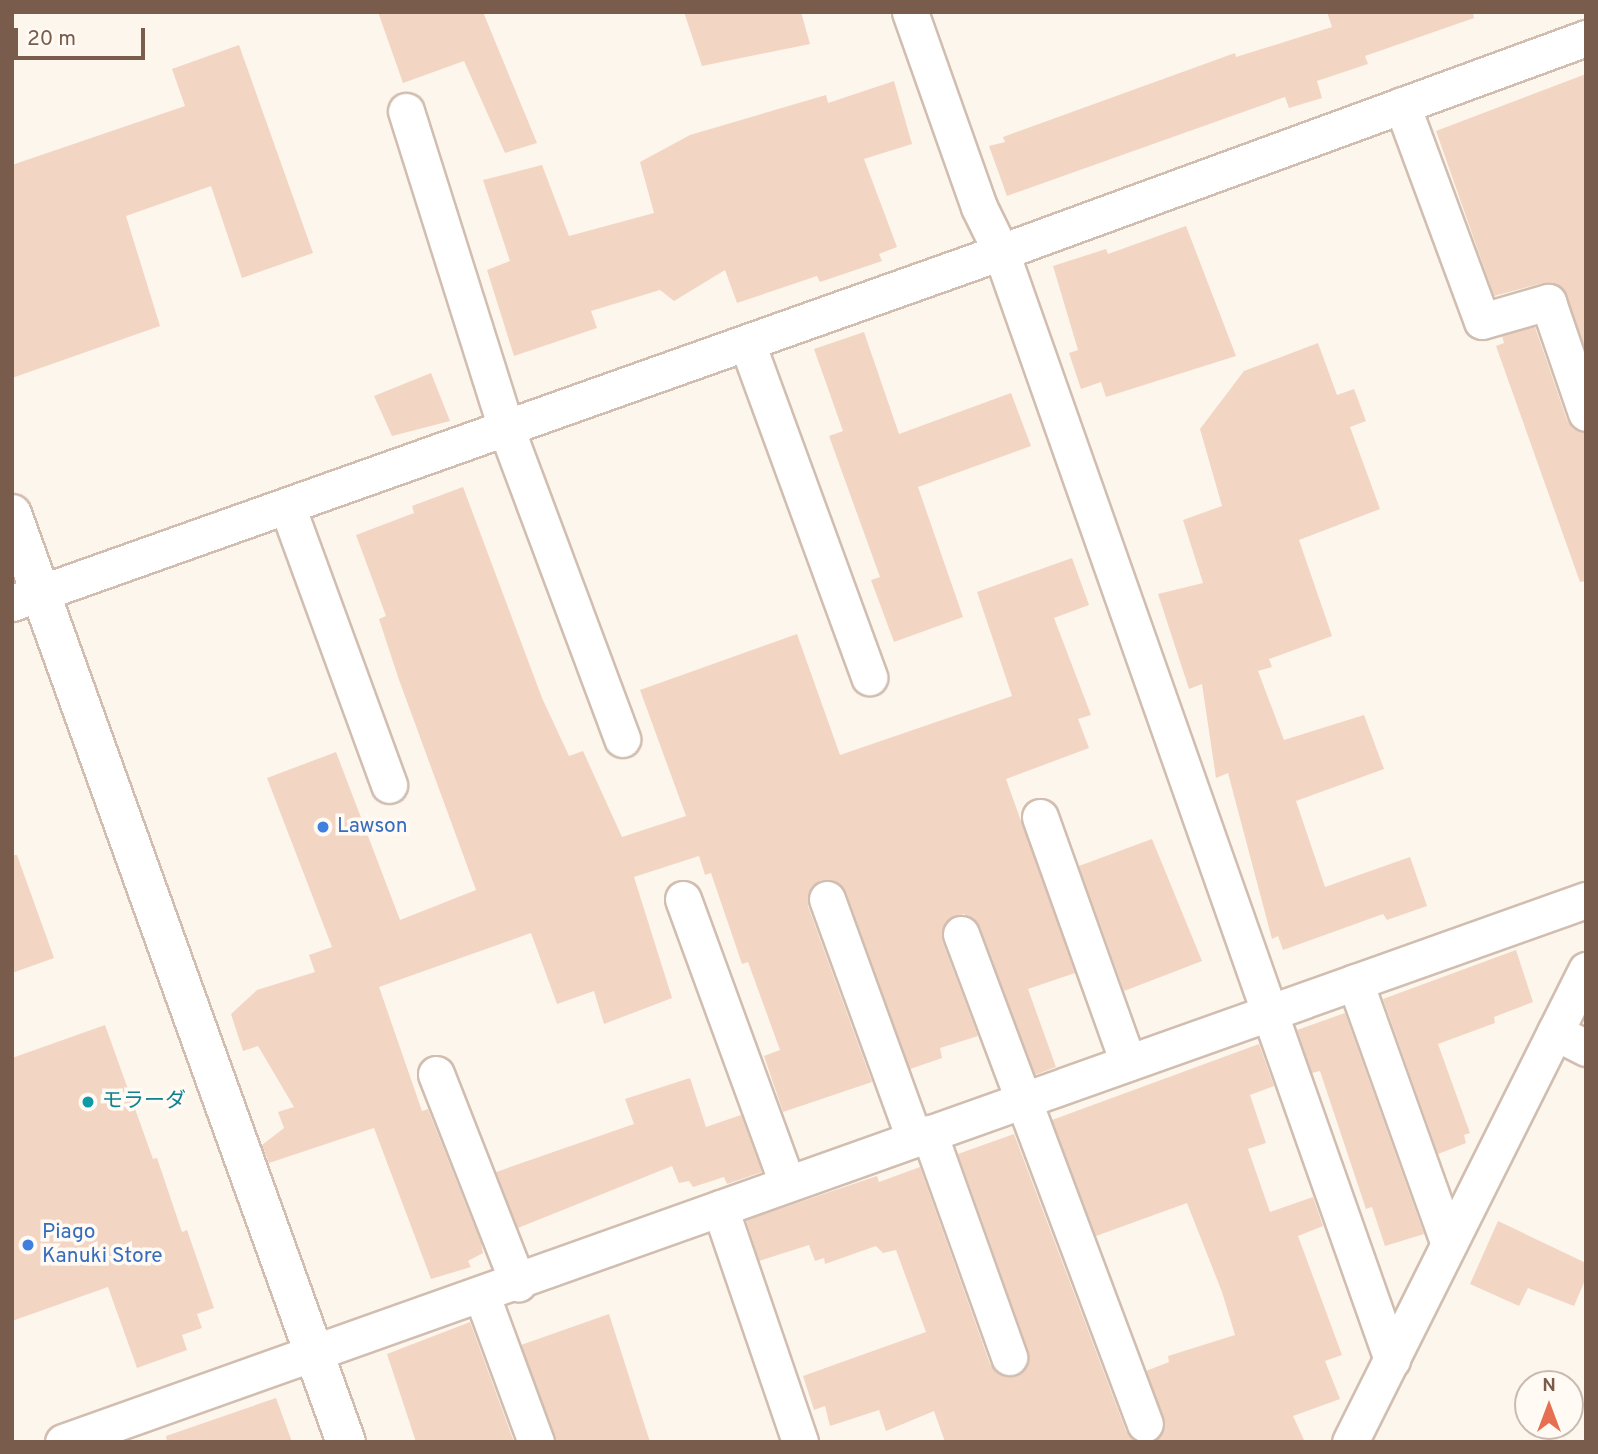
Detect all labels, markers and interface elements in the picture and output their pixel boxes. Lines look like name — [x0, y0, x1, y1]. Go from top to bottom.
scale bar — [18, 14, 149, 58]
text: 20 m — [27, 26, 76, 53]
place label: Lawson — [337, 814, 408, 840]
marker: Lawson — [315, 819, 331, 835]
place label: モラーダ — [102, 1089, 186, 1115]
marker: モラーダ — [80, 1094, 96, 1110]
place label: Piago Kanuki Store — [42, 1220, 163, 1270]
marker: Piago Kanuki Store — [20, 1237, 36, 1253]
north arrow — [1514, 1370, 1584, 1440]
text: N — [1542, 1374, 1556, 1398]

